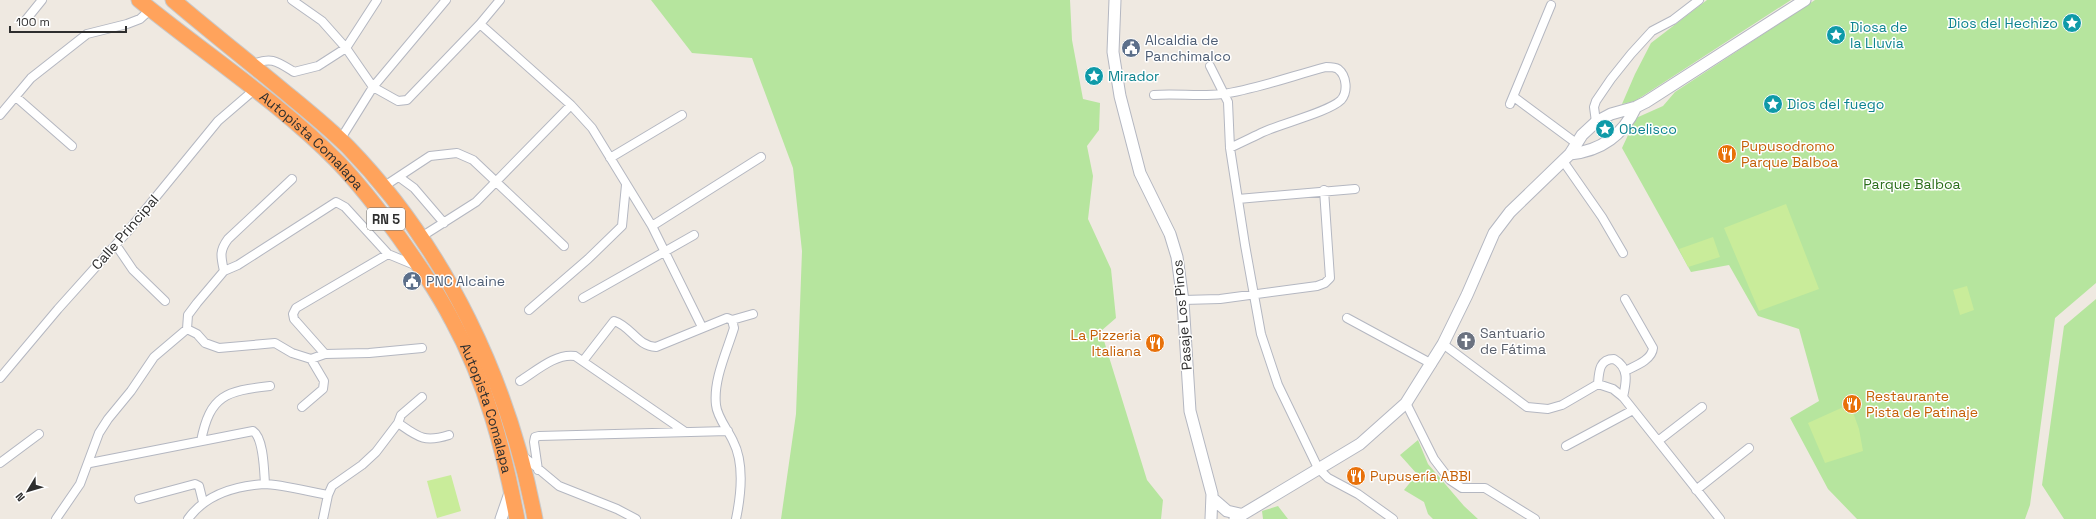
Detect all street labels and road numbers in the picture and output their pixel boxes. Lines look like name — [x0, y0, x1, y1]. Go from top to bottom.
street label: Autopista Comalapa — [256, 88, 368, 193]
street label: Calle Principal — [87, 191, 163, 273]
road number: RN 5 — [367, 208, 405, 230]
street label: Pasaje Los Pinos — [1168, 259, 1196, 371]
street label: Autopista Comalapa — [456, 340, 516, 475]

